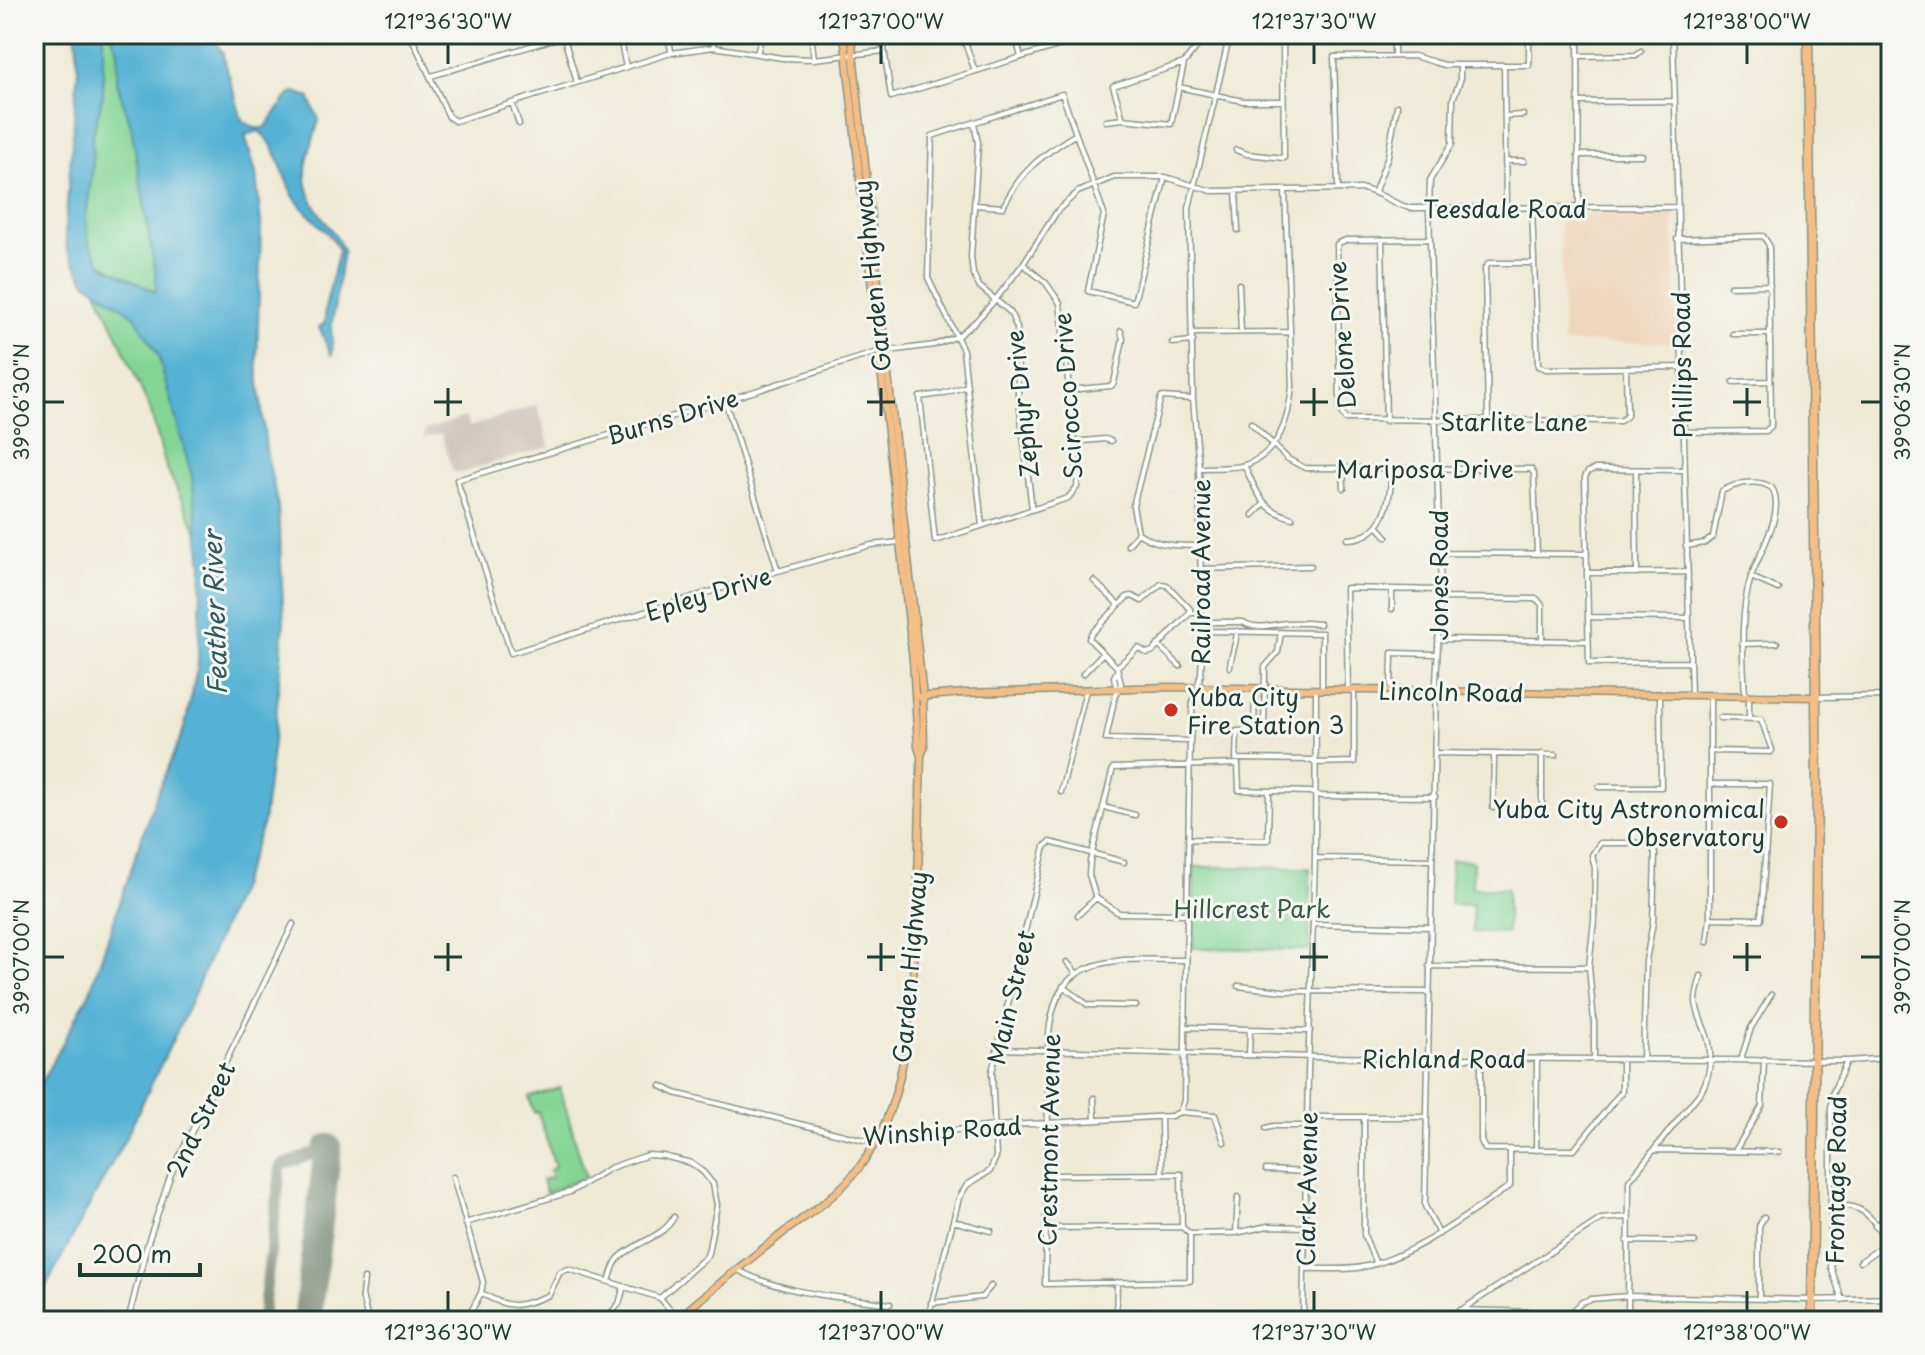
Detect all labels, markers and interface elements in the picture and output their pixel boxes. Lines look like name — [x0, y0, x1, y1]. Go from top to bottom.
text: 121°36'30"W — [384, 6, 512, 36]
text: 121°37'00"W — [818, 6, 944, 36]
text: 121°37'30"W — [1252, 6, 1377, 36]
text: 121°38'00"W — [1683, 6, 1811, 36]
street label: Garden Highway — [843, 178, 899, 374]
street label: Teesdale Road — [1423, 190, 1587, 226]
street label: Delone Drive — [1318, 260, 1364, 410]
street label: Phillips Road — [1662, 291, 1700, 439]
street label: Scirocco Drive — [1043, 311, 1091, 481]
street label: Zephyr Drive — [995, 328, 1047, 480]
text: 39°06'30"N — [6, 343, 36, 461]
text: 39°06'30"N — [1887, 343, 1917, 461]
street label: Burns Drive — [602, 379, 742, 453]
street label: Starlite Lane — [1440, 403, 1588, 439]
street label: Mariposa Drive — [1336, 450, 1514, 486]
street label: Railroad Avenue — [1182, 479, 1218, 665]
street label: Jones Road — [1420, 510, 1456, 640]
water label: Feather River — [192, 527, 236, 696]
street label: Epley Drive — [640, 557, 776, 629]
street label: Lincoln Road — [1378, 672, 1524, 710]
place label: Yuba City Fire Station 3 — [1187, 678, 1344, 742]
marker: Yuba City Fire Station 3 — [1162, 701, 1180, 719]
place label: Yuba City Astronomical Observatory — [1493, 790, 1765, 854]
marker: Yuba City Astronomical Observatory — [1772, 813, 1790, 831]
street label: Garden Highway — [883, 870, 935, 1064]
park label: Hillcrest Park — [1173, 890, 1331, 926]
text: 39°07'00"N — [6, 899, 36, 1015]
text: 39°07'00"N — [1887, 899, 1917, 1015]
street label: Main Street — [977, 926, 1043, 1068]
street label: Crestmont Avenue — [1028, 1033, 1068, 1247]
street label: Richland Road — [1362, 1040, 1526, 1076]
street label: 2nd Street — [156, 1055, 244, 1183]
street label: Frontage Road — [1816, 1095, 1854, 1265]
street label: Winship Road — [861, 1106, 1023, 1154]
street label: Clark Avenue — [1287, 1111, 1325, 1267]
scale bar — [80, 1227, 200, 1277]
text: 200 m — [92, 1235, 172, 1271]
text: 121°36'30"W — [384, 1317, 512, 1347]
text: 121°37'00"W — [818, 1317, 944, 1347]
text: 121°37'30"W — [1252, 1317, 1377, 1347]
text: 121°38'00"W — [1683, 1317, 1811, 1347]

